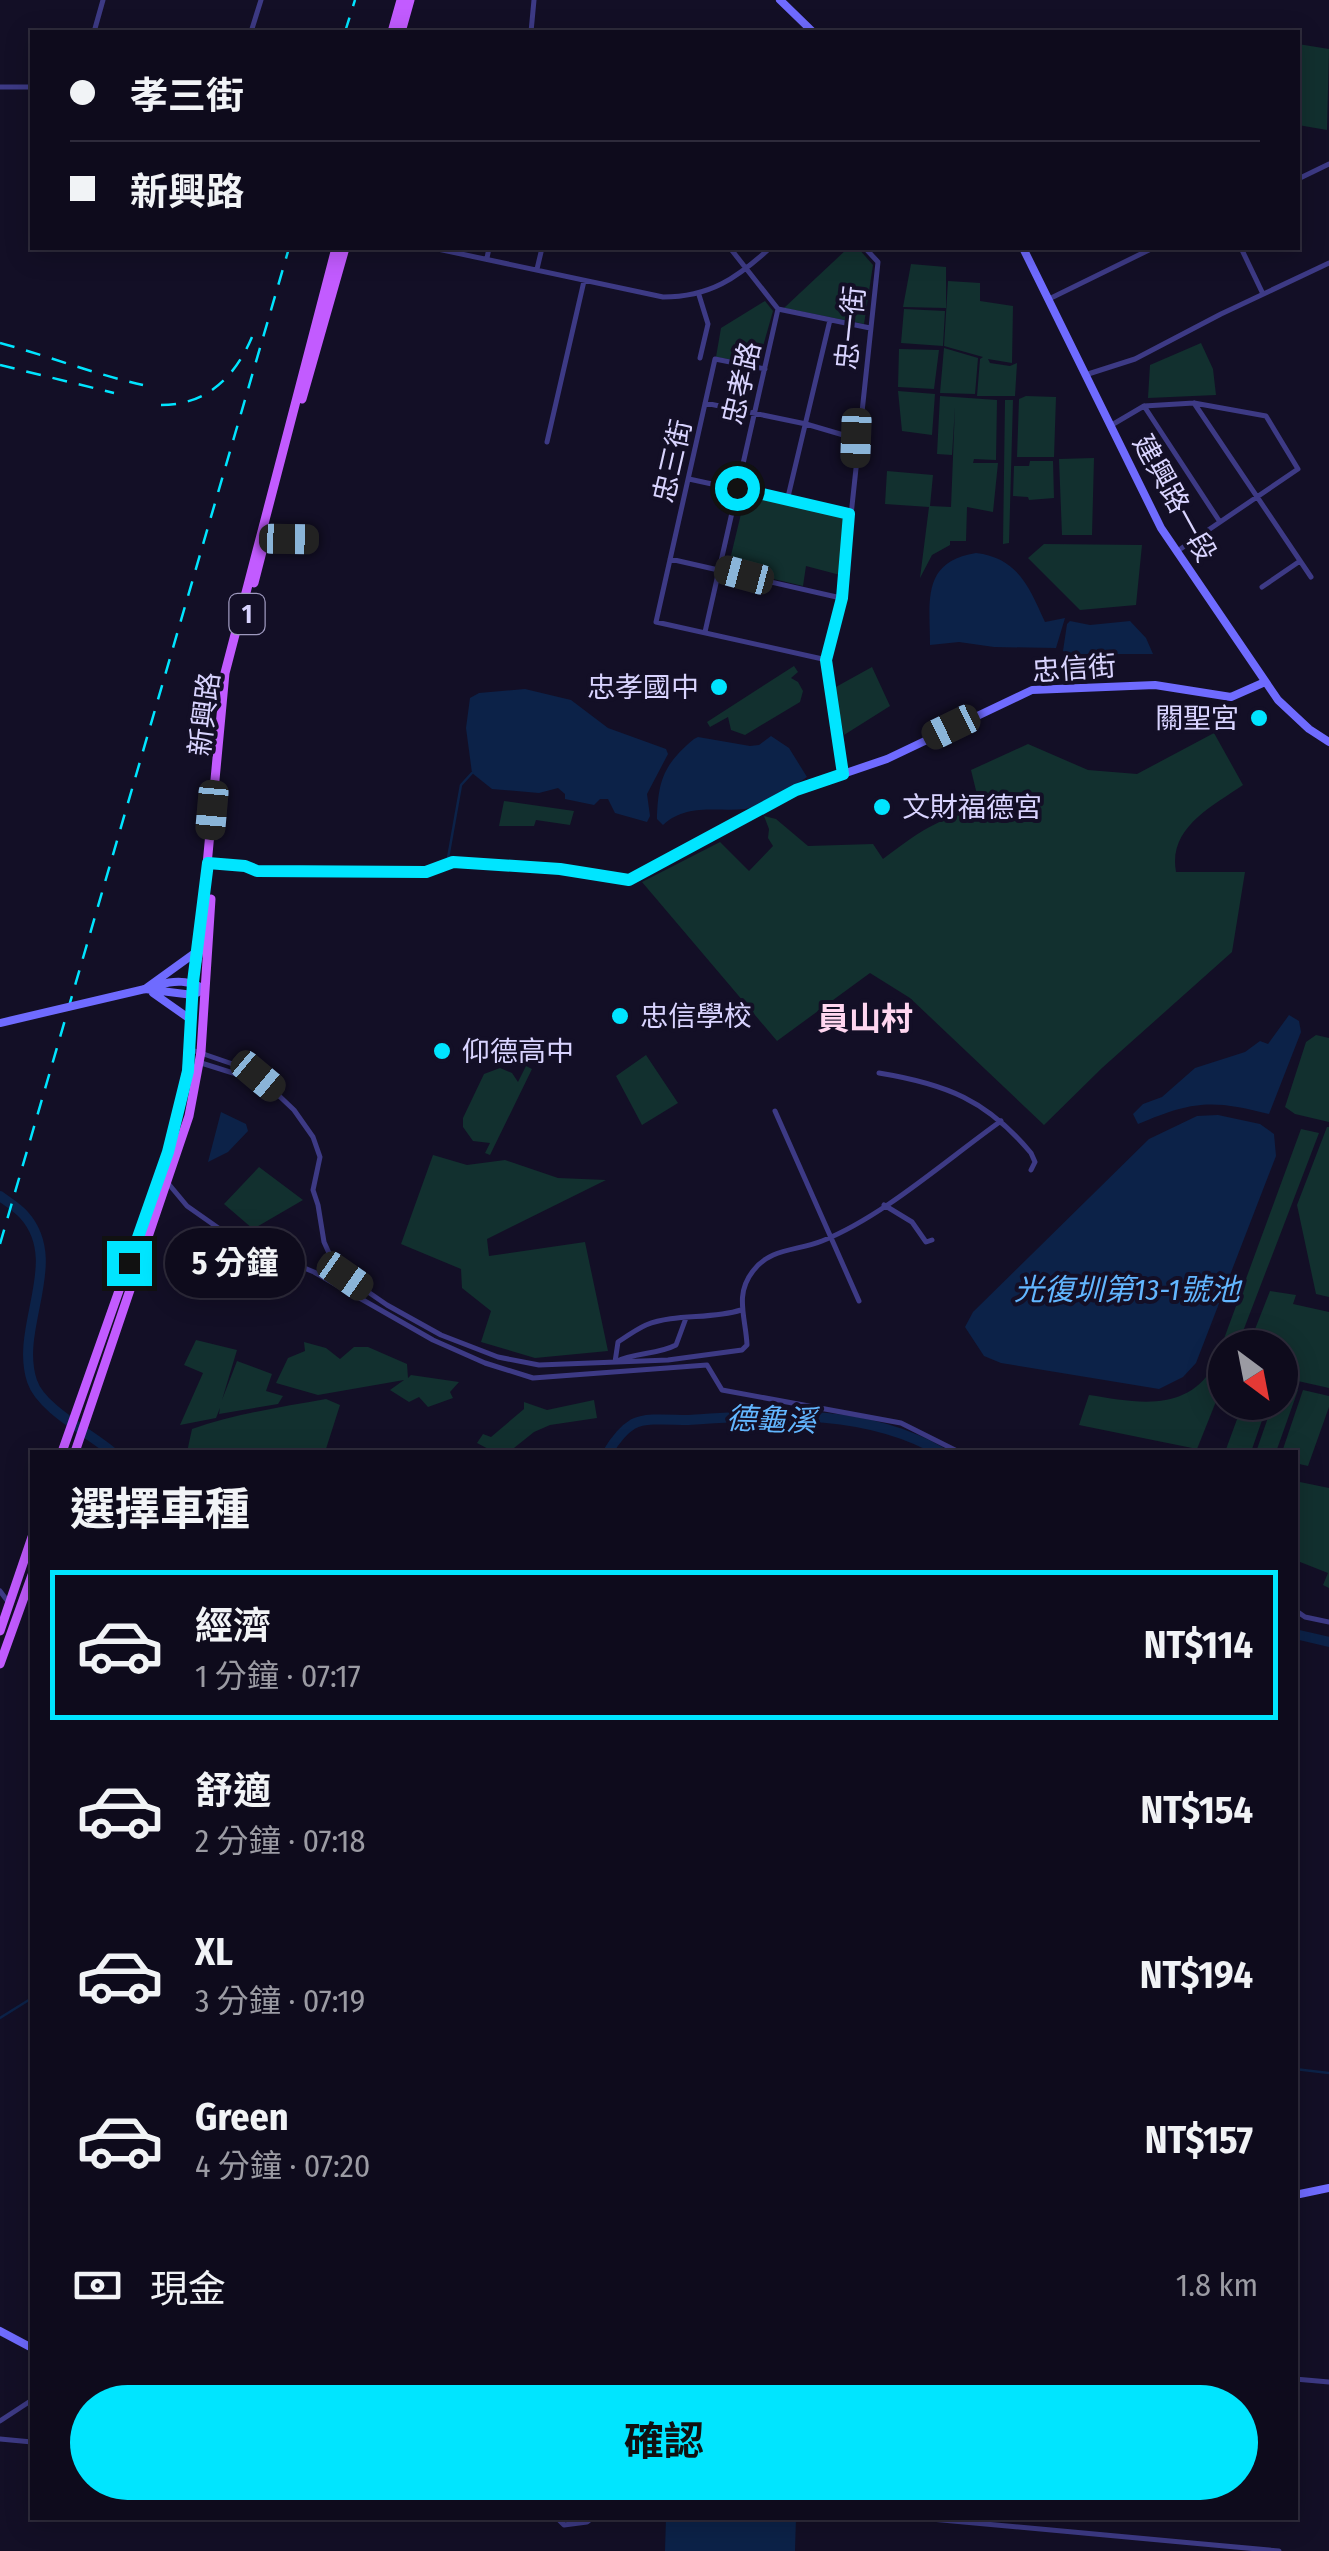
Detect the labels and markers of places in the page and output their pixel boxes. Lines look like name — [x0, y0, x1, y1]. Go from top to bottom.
place label: 忠孝國中 — [587, 671, 699, 704]
marker: 忠孝國中 — [708, 676, 730, 698]
place label: 關聖宮 — [1155, 702, 1239, 735]
marker: 關聖宮 — [1248, 707, 1270, 729]
place label: 文財福德宮 — [902, 791, 1042, 824]
marker: 文財福德宮 — [871, 796, 893, 818]
place label: 忠信學校 — [640, 1000, 752, 1033]
marker: 忠信學校 — [609, 1005, 631, 1027]
place label: 仰德高中 — [462, 1035, 574, 1068]
marker: 仰德高中 — [431, 1040, 453, 1062]

